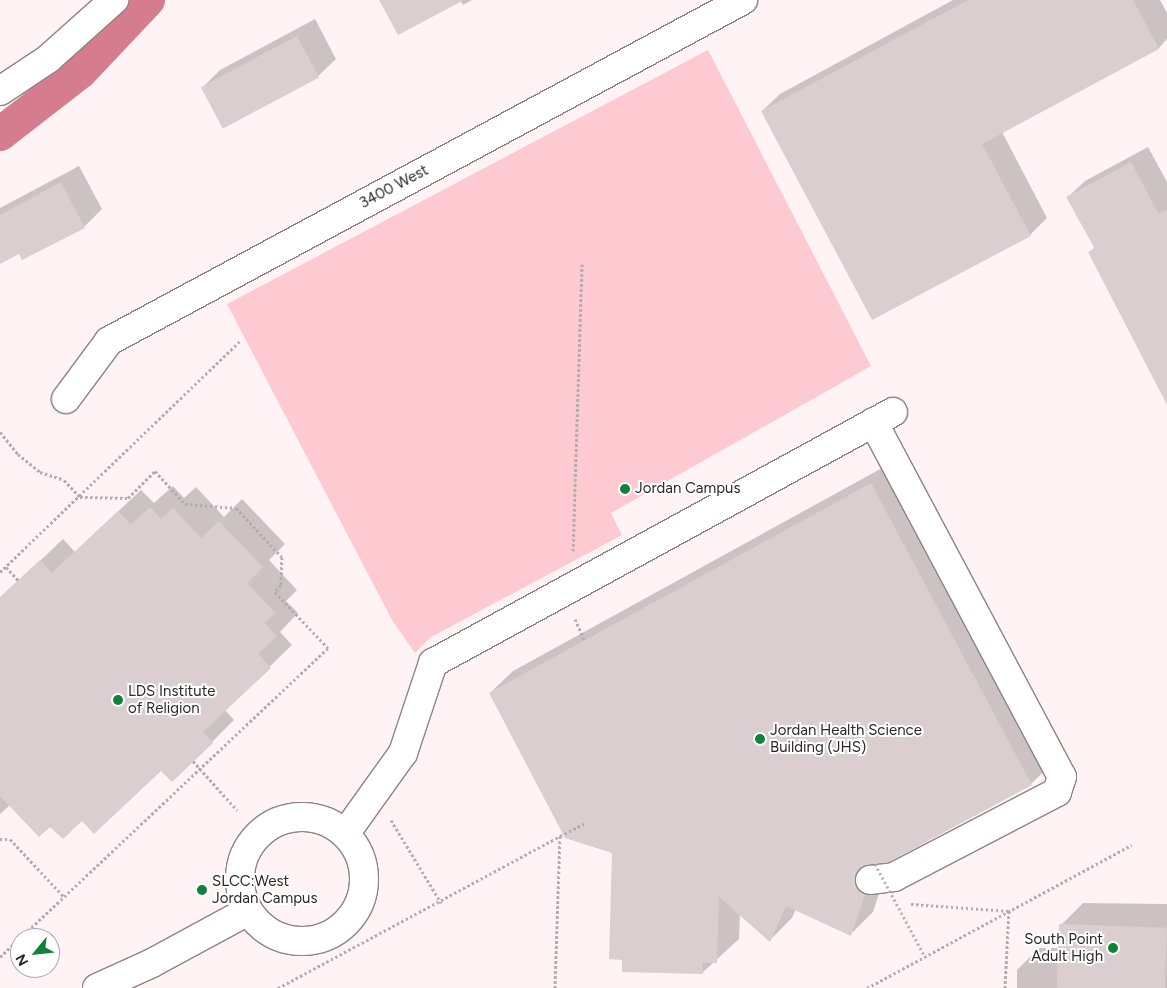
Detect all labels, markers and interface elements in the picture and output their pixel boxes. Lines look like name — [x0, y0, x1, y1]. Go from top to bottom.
street label: 3400 West — [357, 161, 431, 213]
place label: Jordan Campus — [635, 480, 740, 498]
marker: Jordan Campus — [619, 483, 631, 495]
place label: LDS Institute of Religion — [128, 682, 215, 717]
marker: LDS Institute of Religion — [112, 694, 124, 706]
place label: Jordan Health Science Building (JHS) — [770, 721, 922, 756]
marker: Jordan Health Science Building (JHS) — [754, 733, 766, 745]
place label: SLCC:West Jordan Campus — [212, 872, 317, 907]
marker: SLCC:West Jordan Campus — [196, 884, 208, 896]
north arrow — [10, 928, 60, 978]
place label: South Point Adult High — [1024, 930, 1103, 965]
marker: South Point Adult High — [1107, 942, 1119, 954]
text: N — [12, 951, 32, 969]

